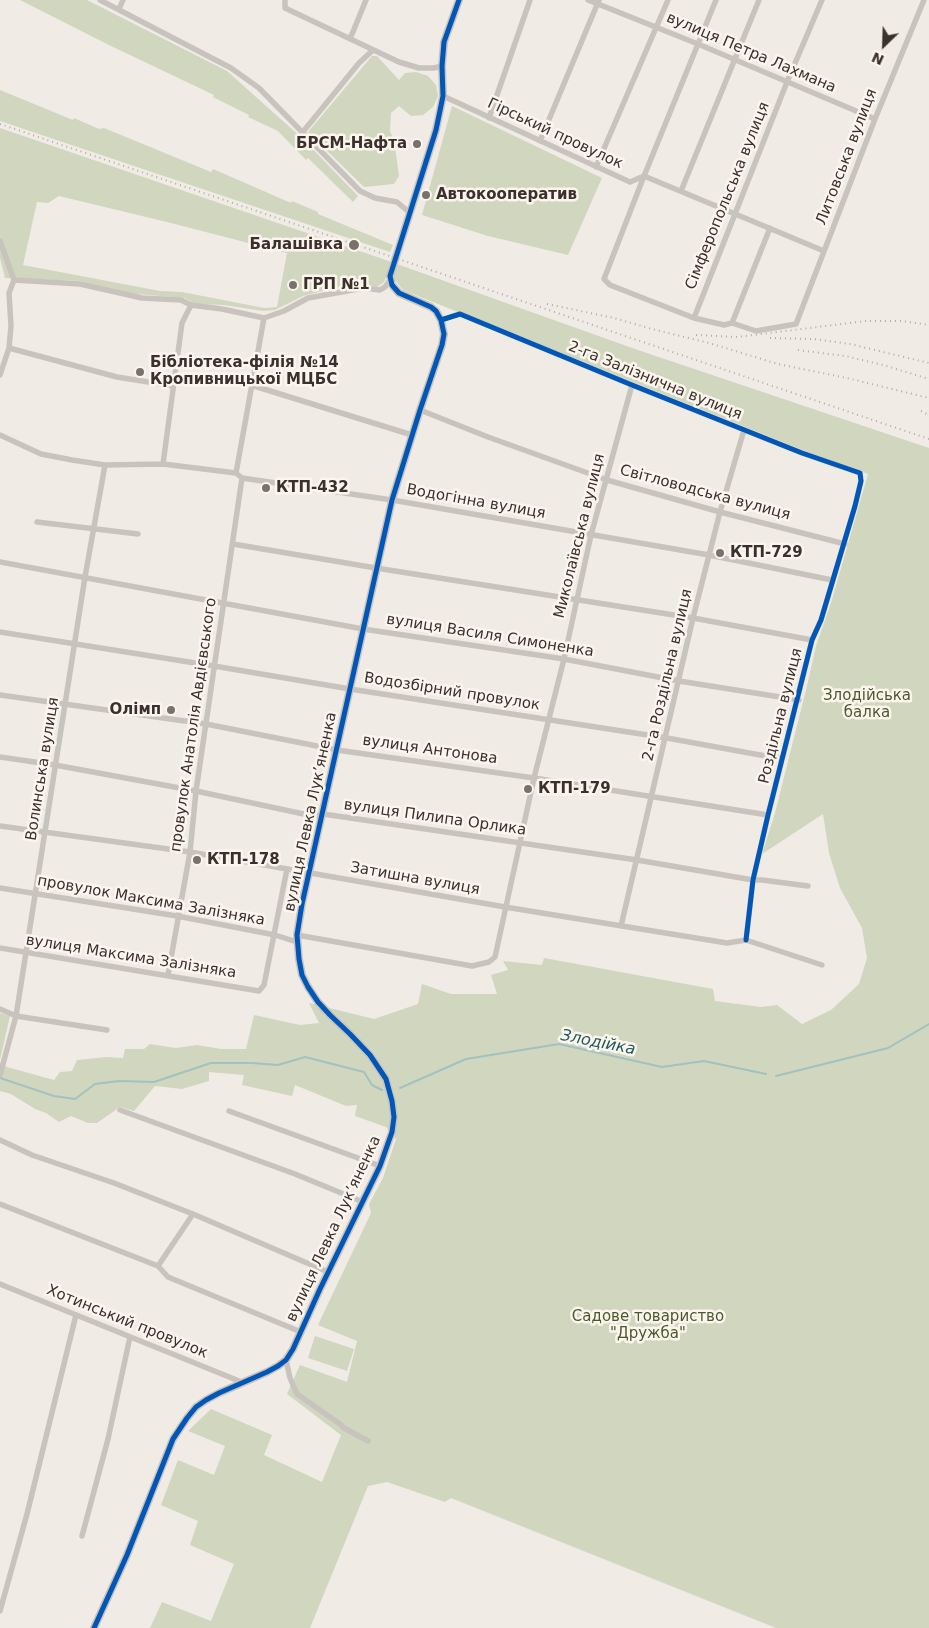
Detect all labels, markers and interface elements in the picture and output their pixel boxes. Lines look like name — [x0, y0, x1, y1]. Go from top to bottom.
street label: вулиця Петра Лахмана — [663, 9, 839, 97]
north arrow — [859, 20, 909, 70]
text: N — [869, 49, 887, 68]
street label: Литовська вулиця — [813, 86, 881, 228]
street label: Гірський провулок — [484, 95, 626, 173]
street label: Сімферопольська вулиця — [682, 100, 774, 292]
place label: БРСМ-Нафта — [296, 135, 407, 153]
marker: БРСМ-Нафта — [411, 138, 423, 150]
place label: Автокооператив — [436, 186, 577, 204]
marker: Автокооператив — [420, 189, 432, 201]
place label: Балашівка — [249, 236, 343, 254]
marker: Балашівка — [347, 238, 361, 252]
place label: ГРП №1 — [303, 276, 370, 294]
marker: ГРП №1 — [287, 279, 299, 291]
street label: 2-га Залізнична вулиця — [565, 338, 745, 424]
place label: Бібліотека-філія №14 Кропивницької МЦБС — [150, 354, 339, 389]
marker: Бібліотека-філія №14 Кропивницької МЦБС — [134, 366, 146, 378]
street label: Миколаївська вулиця — [551, 452, 609, 620]
street label: Світловодська вулиця — [618, 462, 792, 524]
place label: КТП-432 — [276, 479, 349, 497]
street label: Водогінна вулиця — [405, 481, 547, 523]
marker: КТП-432 — [260, 482, 272, 494]
place label: КТП-729 — [730, 544, 803, 562]
marker: КТП-729 — [714, 547, 726, 559]
street label: 2-га Роздільна вулиця — [639, 587, 697, 763]
street label: провулок Анатолія Авдієвського — [167, 597, 221, 853]
street label: вулиця Василя Симоненка — [385, 611, 595, 661]
street label: Роздільна вулиця — [755, 646, 807, 786]
street label: Водозбірний провулок — [363, 669, 541, 715]
park label: Злодійська балка — [823, 687, 911, 722]
street label: Волинська вулиця — [23, 696, 63, 842]
place label: Олімп — [109, 701, 161, 719]
marker: Олімп — [165, 704, 177, 716]
street label: вулиця Левка Лукʼяненка — [281, 711, 341, 913]
street label: вулиця Антонова — [361, 732, 499, 768]
place label: КТП-179 — [538, 780, 611, 798]
marker: КТП-179 — [522, 783, 534, 795]
street label: вулиця Пилипа Орлика — [343, 796, 527, 840]
place label: КТП-178 — [207, 851, 280, 869]
marker: КТП-178 — [191, 854, 203, 866]
street label: Затишна вулиця — [349, 859, 481, 899]
street label: провулок Максима Залізняка — [36, 872, 266, 930]
street label: вулиця Максима Залізняка — [24, 931, 238, 983]
water label: Злодійка — [559, 1026, 637, 1060]
street label: вулиця Левка Лукʼяненка — [283, 1133, 385, 1325]
street label: Хотинський провулок — [44, 1281, 210, 1363]
park label: Садове товариство "Дружба" — [572, 1308, 724, 1343]

